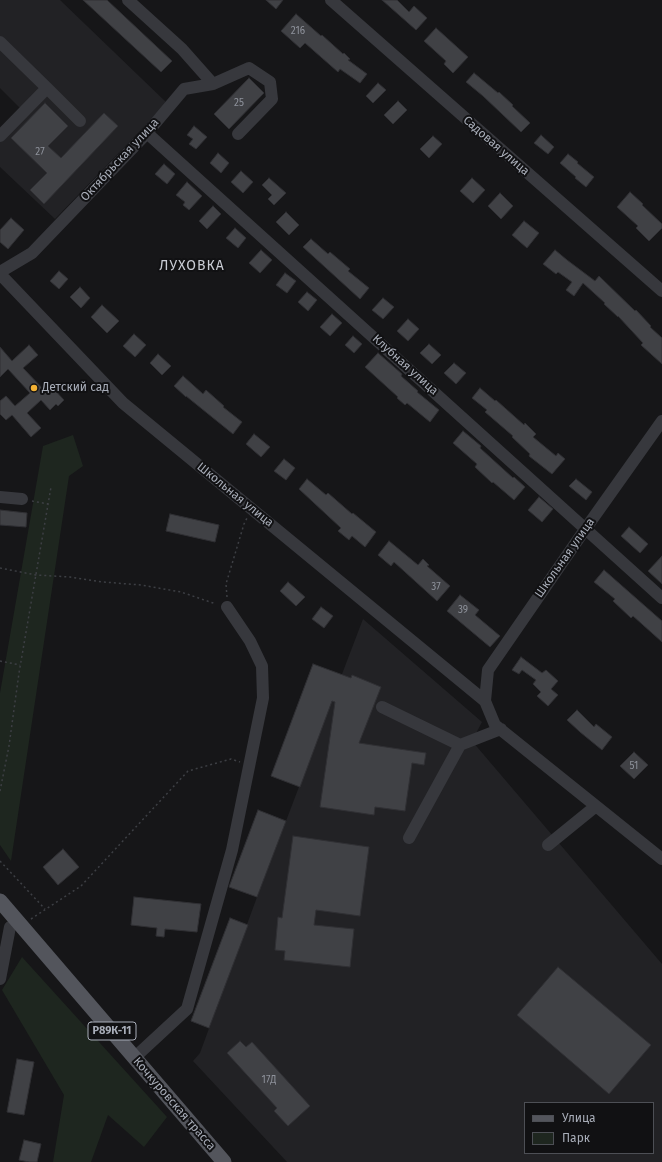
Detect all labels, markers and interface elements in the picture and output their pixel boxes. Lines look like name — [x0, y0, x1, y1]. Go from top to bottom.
house number: 216 — [291, 25, 305, 37]
house number: 25 — [234, 97, 244, 109]
street label: Садовая улица — [460, 113, 532, 179]
street label: Октябрьская улица — [78, 116, 162, 204]
house number: 27 — [35, 146, 45, 158]
district label: ЛУХОВКА — [159, 258, 225, 274]
street label: Клубная улица — [369, 332, 441, 398]
place label: Детский сад — [42, 381, 109, 395]
marker: Детский сад — [29, 383, 39, 393]
street label: Школьная улица — [194, 460, 276, 530]
street label: Школьная улица — [532, 515, 598, 601]
house number: 37 — [431, 581, 441, 593]
house number: 39 — [458, 604, 468, 616]
house number: 51 — [630, 760, 638, 772]
road number: Р89К-11 — [88, 1022, 136, 1040]
street label: Кочкуровская трасса — [130, 1055, 218, 1153]
house number: 17Д — [262, 1074, 276, 1086]
legend — [524, 1102, 654, 1154]
text: Улица — [562, 1111, 596, 1125]
text: Парк — [562, 1131, 590, 1145]

